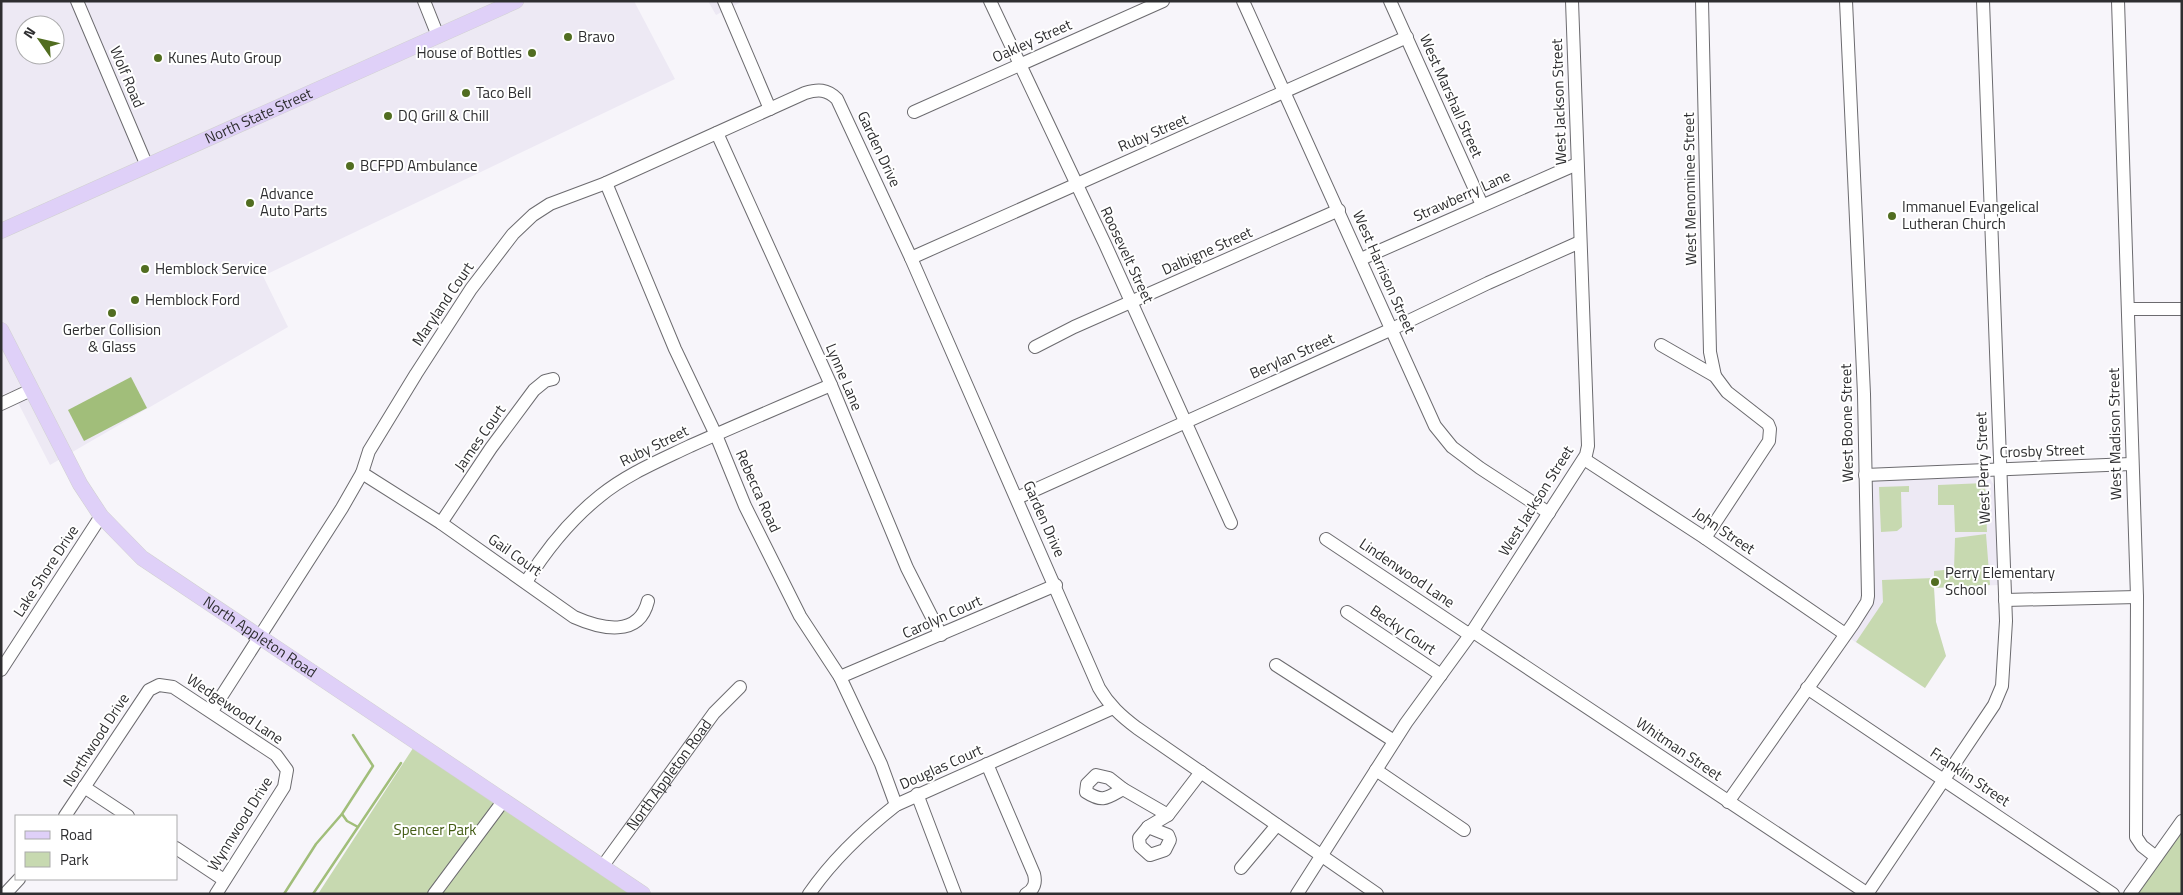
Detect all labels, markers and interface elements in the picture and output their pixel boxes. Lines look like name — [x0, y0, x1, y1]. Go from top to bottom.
street label: Oakley Street — [988, 13, 1076, 68]
north arrow — [15, 15, 65, 65]
text: N — [17, 23, 40, 42]
place label: Bravo — [578, 25, 615, 48]
street label: West Marshall Street — [1414, 30, 1489, 162]
marker: Bravo — [562, 31, 574, 43]
street label: West Jackson Street — [1545, 38, 1572, 166]
place label: House of Bottles — [416, 41, 522, 64]
street label: Wolf Road — [104, 42, 151, 111]
place label: Kunes Auto Group — [168, 46, 282, 69]
marker: House of Bottles — [526, 47, 538, 59]
marker: Kunes Auto Group — [152, 52, 164, 64]
street label: North State Street — [201, 81, 316, 150]
place label: Taco Bell — [476, 81, 532, 104]
marker: Taco Bell — [460, 87, 472, 99]
place label: DQ Grill & Chill — [398, 104, 489, 127]
street label: Garden Drive — [852, 107, 907, 191]
street label: Ruby Street — [1114, 107, 1192, 158]
marker: DQ Grill & Chill — [382, 110, 394, 122]
street label: West Menominee Street — [1677, 111, 1702, 266]
place label: BCFPD Ambulance — [360, 154, 478, 177]
marker: BCFPD Ambulance — [344, 160, 356, 172]
street label: Strawberry Lane — [1410, 164, 1514, 227]
place label: Advance Auto Parts — [260, 182, 327, 222]
place label: Immanuel Evangelical Lutheran Church — [1902, 195, 2039, 235]
marker: Advance Auto Parts — [244, 197, 256, 209]
street label: Roosevelt Street — [1095, 202, 1160, 308]
street label: West Harrison Street — [1347, 207, 1422, 338]
marker: Immanuel Evangelical Lutheran Church — [1886, 210, 1898, 222]
street label: Dalbigne Street — [1158, 220, 1257, 281]
street label: Maryland Court — [406, 256, 480, 350]
place label: Hemblock Service — [155, 257, 267, 280]
marker: Hemblock Service — [139, 263, 151, 275]
place label: Hemblock Ford — [145, 288, 240, 311]
marker: Hemblock Ford — [129, 294, 141, 306]
marker: Gerber Collision & Glass — [106, 307, 118, 319]
place label: Gerber Collision & Glass — [63, 318, 161, 358]
street label: Berylan Street — [1246, 326, 1338, 384]
street label: Lynne Lane — [820, 340, 869, 414]
street label: West Boone Street — [1834, 363, 1859, 483]
street label: West Madison Street — [2102, 367, 2127, 500]
street label: James Court — [448, 399, 511, 476]
street label: West Perry Street — [1969, 411, 1996, 524]
street label: Ruby Street — [615, 419, 693, 472]
street label: Crosby Street — [1999, 437, 2086, 463]
street label: West Jackson Street — [1492, 440, 1579, 561]
street label: Rebecca Road — [730, 446, 787, 536]
street label: Garden Drive — [1017, 477, 1072, 561]
street label: John Street — [1689, 501, 1760, 560]
street label: Lake Shore Drive — [7, 520, 84, 621]
street label: Gail Court — [484, 528, 548, 582]
street label: Lindenwood Lane — [1355, 532, 1460, 613]
place label: Perry Elementary School — [1945, 561, 2055, 601]
marker: Perry Elementary School — [1929, 576, 1941, 588]
street label: Carolyn Court — [898, 588, 986, 644]
street label: North Appleton Road — [199, 590, 322, 683]
street label: Becky Court — [1366, 599, 1442, 661]
street label: Wedgewood Lane — [182, 668, 288, 750]
street label: Northwood Drive — [57, 688, 135, 791]
street label: Whitman Street — [1631, 711, 1728, 786]
street label: North Appleton Road — [620, 714, 717, 835]
street label: Douglas Court — [896, 738, 987, 795]
street label: Franklin Street — [1926, 741, 2016, 812]
street label: Wynnwood Drive — [201, 772, 278, 876]
legend — [15, 815, 178, 880]
park label: Spencer Park — [394, 818, 476, 841]
text: Road — [60, 823, 92, 846]
text: Park — [60, 848, 89, 871]

